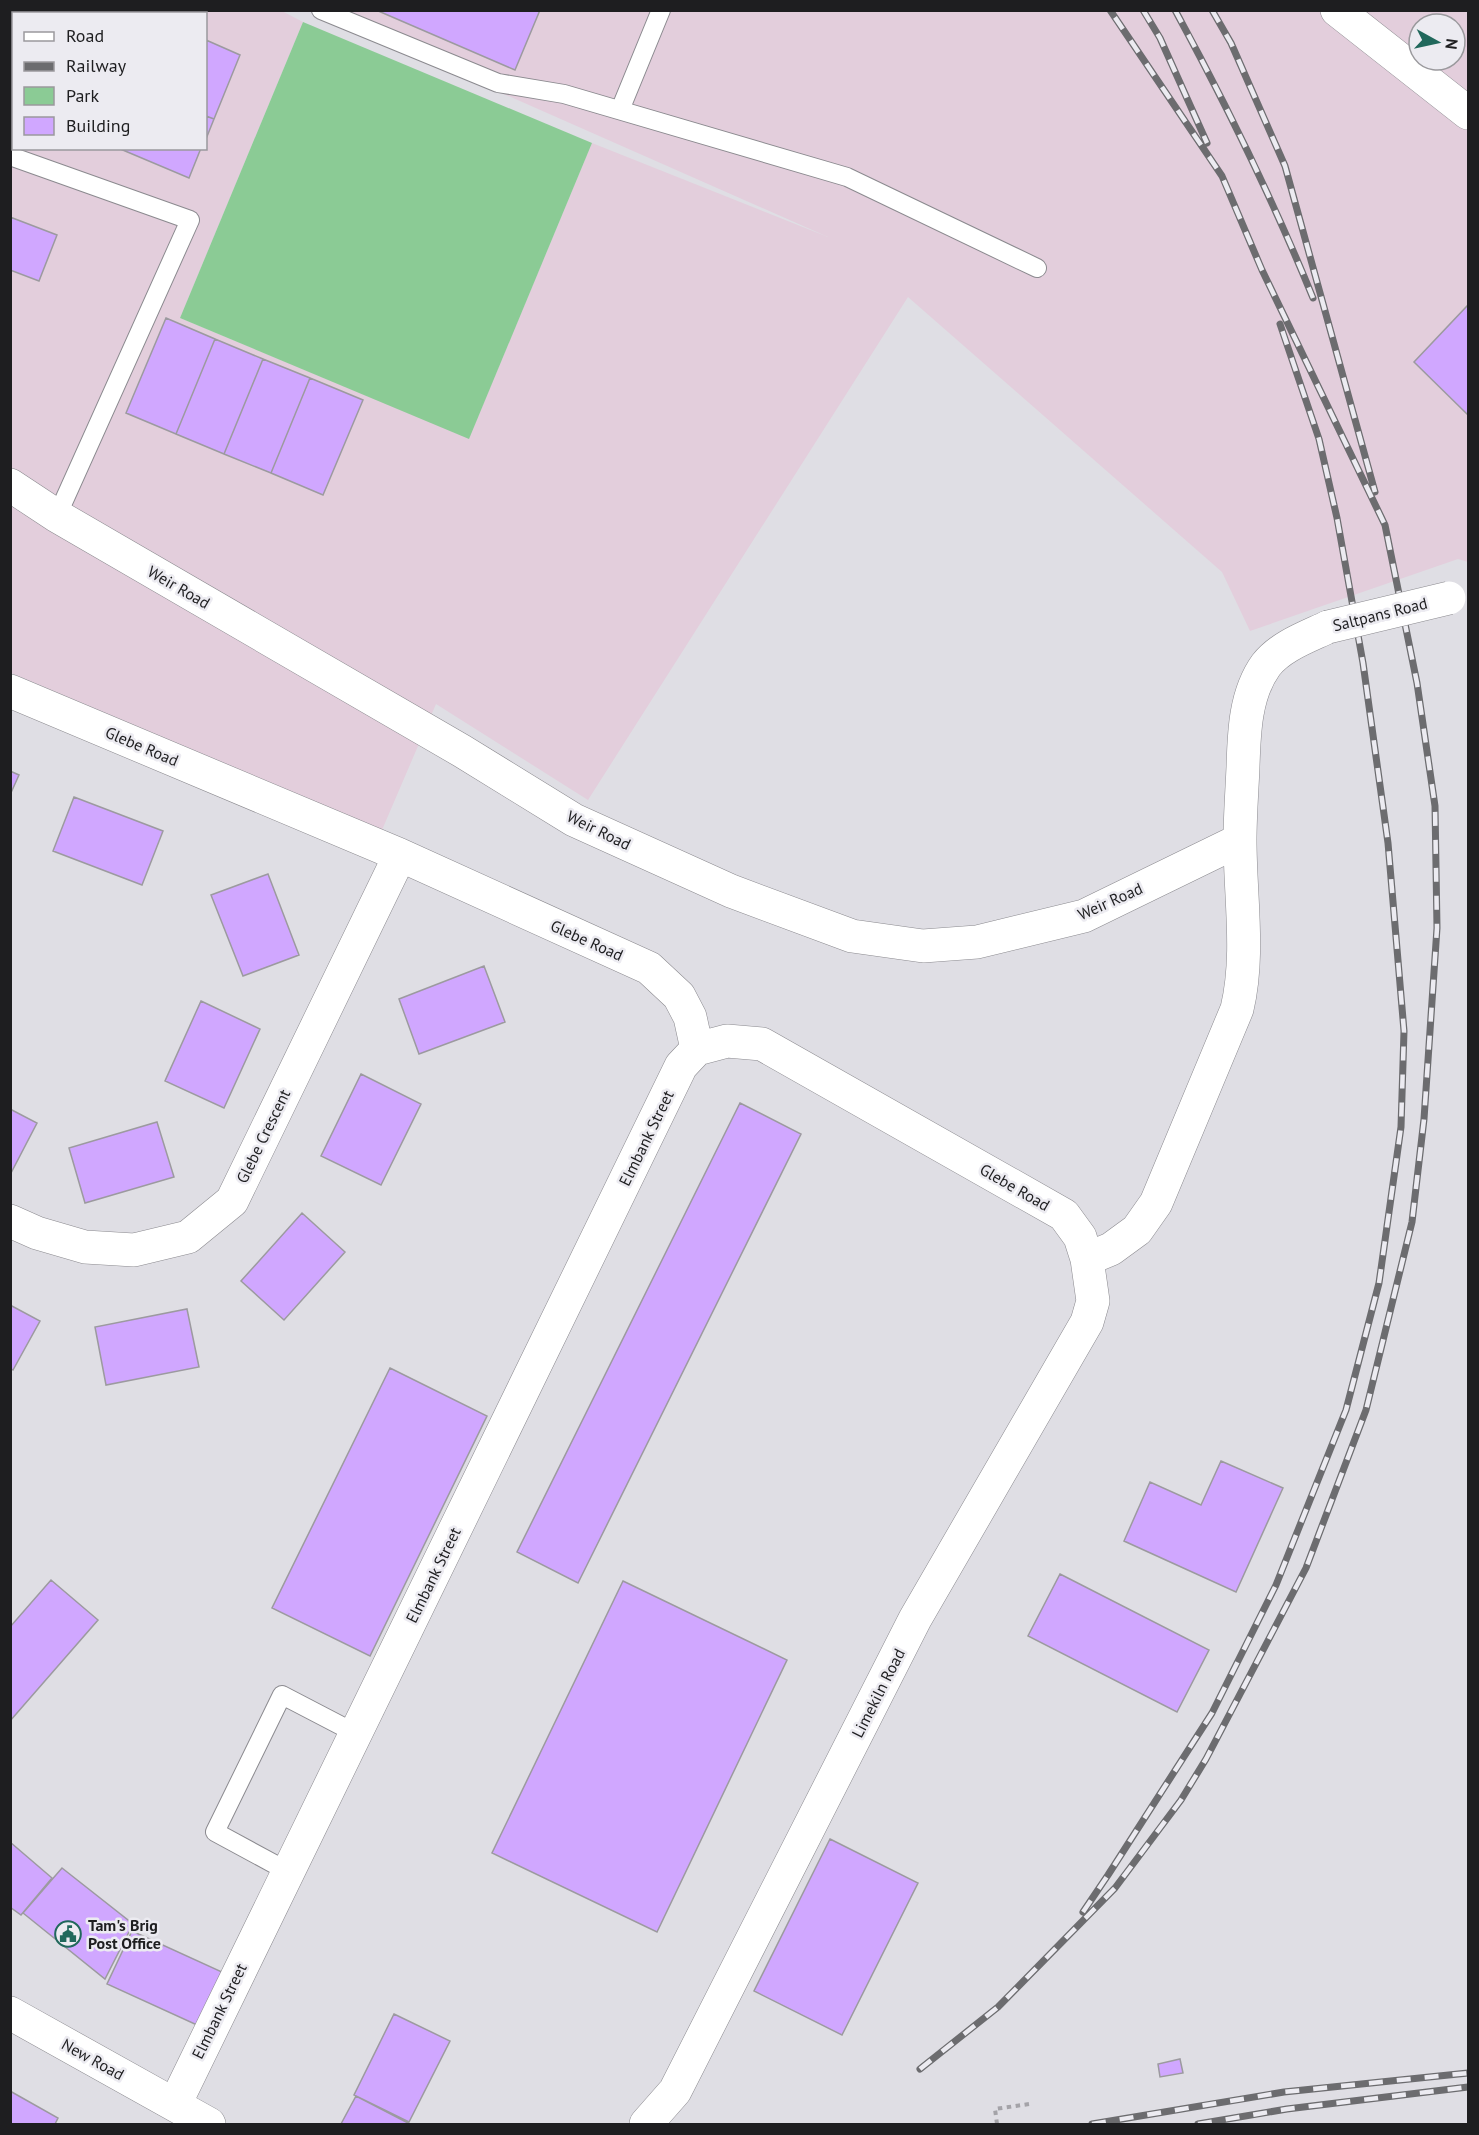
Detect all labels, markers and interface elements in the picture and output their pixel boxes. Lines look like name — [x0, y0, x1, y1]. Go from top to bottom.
legend — [12, 12, 207, 150]
north arrow — [1407, 12, 1467, 72]
text: Road — [66, 24, 104, 47]
text: N — [1441, 37, 1462, 51]
text: Railway — [66, 54, 127, 77]
text: Park — [66, 84, 99, 107]
text: Building — [66, 114, 130, 137]
street label: Weir Road — [144, 561, 214, 613]
street label: Saltpans Road — [1331, 593, 1429, 635]
street label: Glebe Road — [102, 722, 182, 770]
street label: Weir Road — [564, 806, 634, 854]
street label: Weir Road — [1075, 878, 1145, 924]
street label: Glebe Road — [548, 915, 626, 965]
street label: Glebe Crescent — [232, 1085, 295, 1186]
street label: Elmbank Street — [614, 1086, 678, 1189]
street label: Glebe Road — [976, 1159, 1054, 1215]
street label: Elmbank Street — [401, 1523, 465, 1626]
street label: Limekiln Road — [847, 1645, 909, 1741]
place label: Tam's Brig Post Office — [88, 1915, 161, 1953]
public building icon: Tam's Brig Post Office — [53, 1919, 83, 1949]
street label: Elmbank Street — [187, 1959, 251, 2062]
street label: New Road — [58, 2034, 128, 2084]

